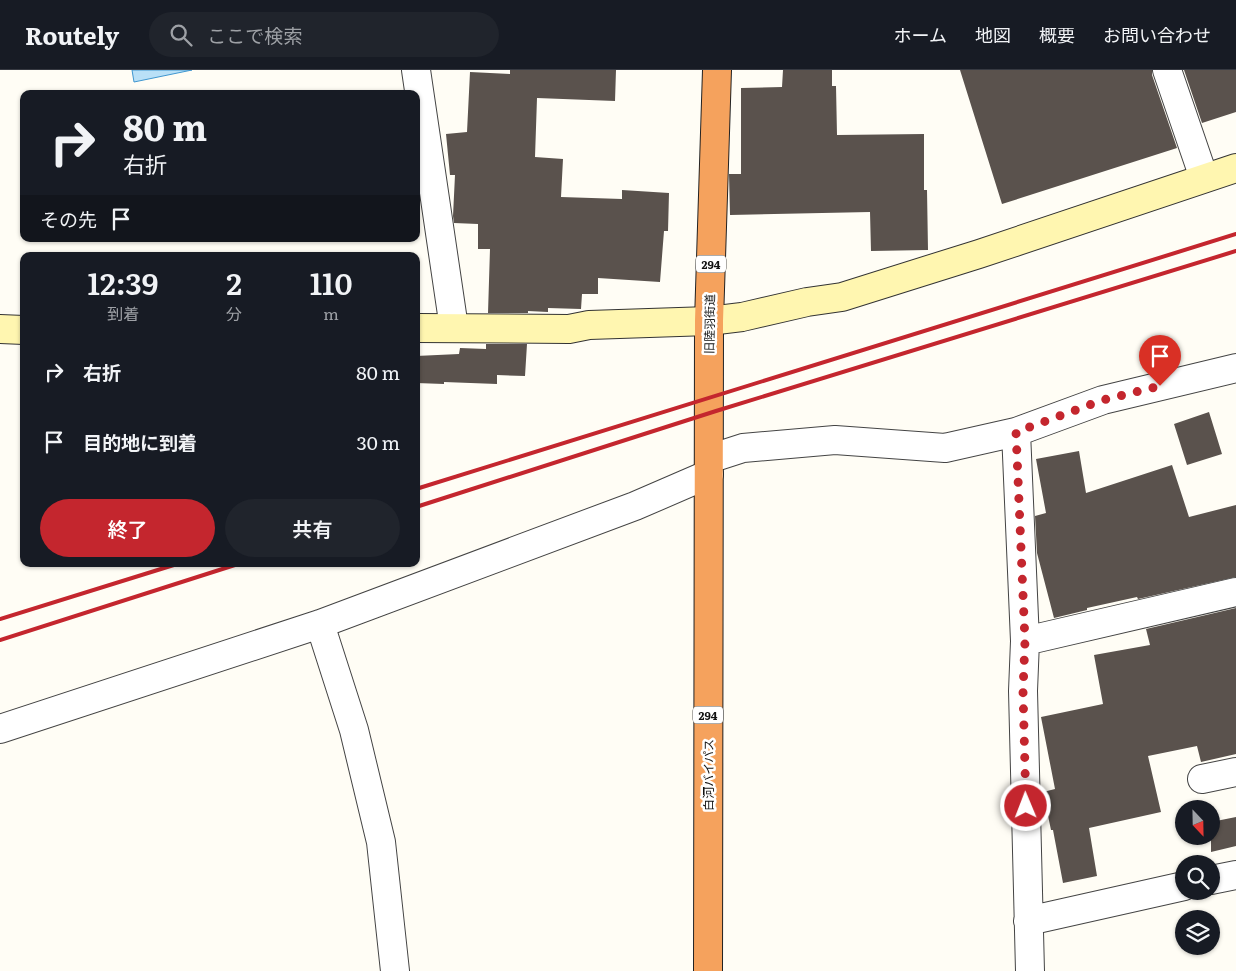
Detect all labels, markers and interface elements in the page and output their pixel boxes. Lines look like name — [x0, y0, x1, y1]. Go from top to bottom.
search box — [149, 12, 499, 57]
text: Routely — [25, 17, 119, 52]
icon: search — [167, 21, 195, 49]
text: ここで検索 — [207, 21, 302, 49]
text: ホーム — [894, 21, 947, 48]
text: 地図 — [975, 21, 1011, 48]
text: 概要 — [1039, 21, 1075, 48]
text: お問い合わせ — [1103, 21, 1211, 48]
text: 80 m — [123, 100, 207, 152]
icon: right — [40, 110, 105, 175]
text: 右折 — [123, 147, 167, 180]
text: その先 — [40, 205, 97, 233]
icon: arrive — [107, 205, 135, 233]
road number: 294 — [696, 255, 726, 272]
text: 12:39 — [88, 260, 158, 304]
text: 2 — [226, 260, 242, 304]
text: 110 — [310, 260, 352, 304]
street label: 旧陸羽街道 — [699, 294, 719, 354]
text: 到着 — [107, 301, 139, 325]
text: 分 — [226, 301, 242, 325]
text: m — [323, 301, 339, 325]
pin — [1139, 335, 1181, 386]
icon: arrive — [1146, 342, 1174, 370]
icon: right — [40, 358, 68, 386]
text: 右折 — [83, 358, 121, 386]
text: 80 m — [356, 358, 400, 386]
icon: arrive — [40, 428, 68, 456]
text: 目的地に到着 — [83, 428, 197, 456]
text: 30 m — [356, 428, 400, 456]
button: 終了 — [40, 499, 215, 557]
button: 共有 — [225, 499, 400, 557]
road number: 294 — [693, 706, 723, 724]
street label: 白河バイパス — [699, 739, 717, 811]
position arrow — [999, 779, 1051, 831]
north arrow — [1175, 800, 1220, 845]
map controls — [1175, 800, 1220, 955]
button: search — [1175, 855, 1220, 900]
button: layers — [1175, 910, 1220, 955]

